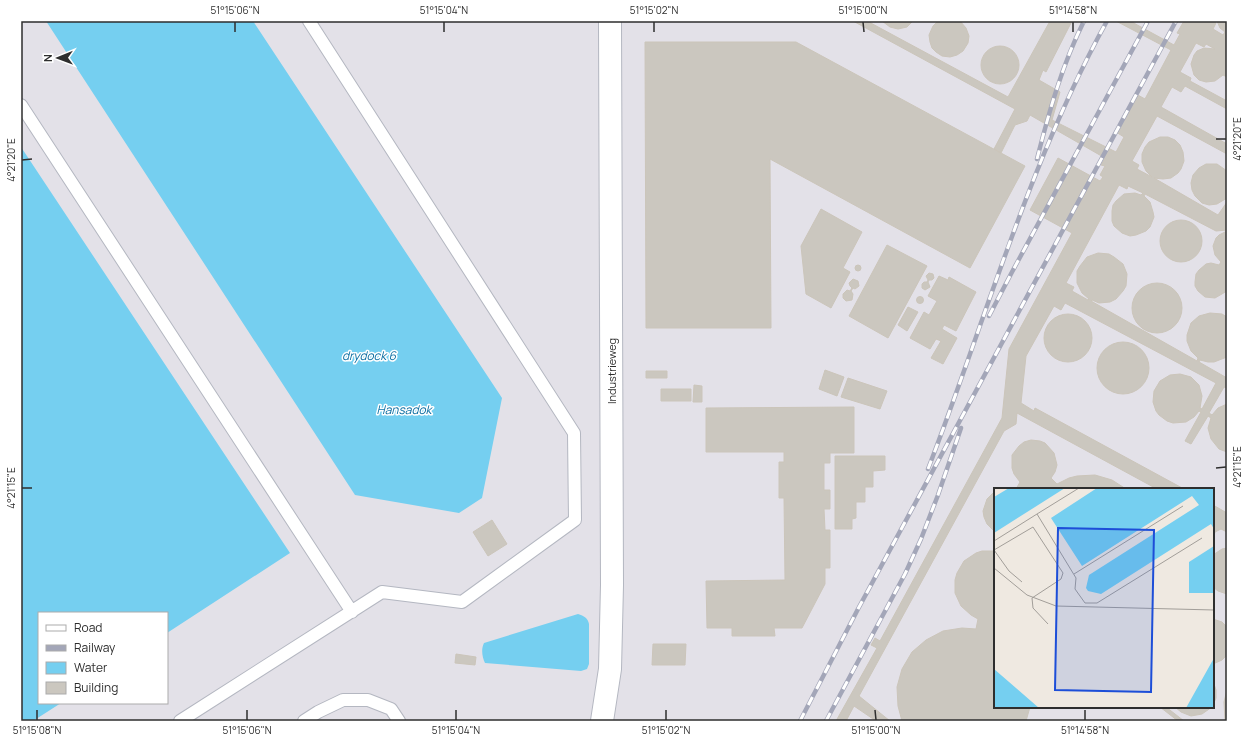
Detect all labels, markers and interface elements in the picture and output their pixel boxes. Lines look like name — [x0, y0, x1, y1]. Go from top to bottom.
text: 51°15'06"N — [210, 3, 260, 17]
text: 51°15'04"N — [420, 3, 468, 17]
text: 51°15'02"N — [630, 3, 678, 17]
text: 51°15'00"N — [839, 3, 888, 17]
text: 51°14'58"N — [1049, 3, 1097, 17]
north arrow — [38, 38, 78, 78]
text: N — [40, 54, 55, 62]
text: 4°21'20"E — [1230, 117, 1244, 161]
text: 4°21'20"E — [4, 138, 18, 182]
street label: Industrieweg — [604, 338, 619, 404]
water label: drydock 6 — [342, 347, 398, 364]
water label: Hansadok — [376, 401, 434, 418]
text: 4°21'15"E — [1230, 446, 1244, 488]
text: 4°21'15"E — [4, 467, 18, 509]
inset map — [994, 488, 1214, 708]
legend — [38, 612, 168, 704]
text: Road — [74, 619, 102, 636]
text: Railway — [74, 639, 116, 656]
text: Water — [74, 659, 108, 676]
text: Building — [74, 679, 118, 696]
text: 51°15'08"N — [13, 723, 61, 737]
text: 51°15'06"N — [222, 723, 272, 737]
text: 51°15'04"N — [432, 723, 480, 737]
text: 51°15'02"N — [642, 723, 690, 737]
text: 51°15'00"N — [852, 723, 901, 737]
text: 51°14'58"N — [1061, 723, 1109, 737]

